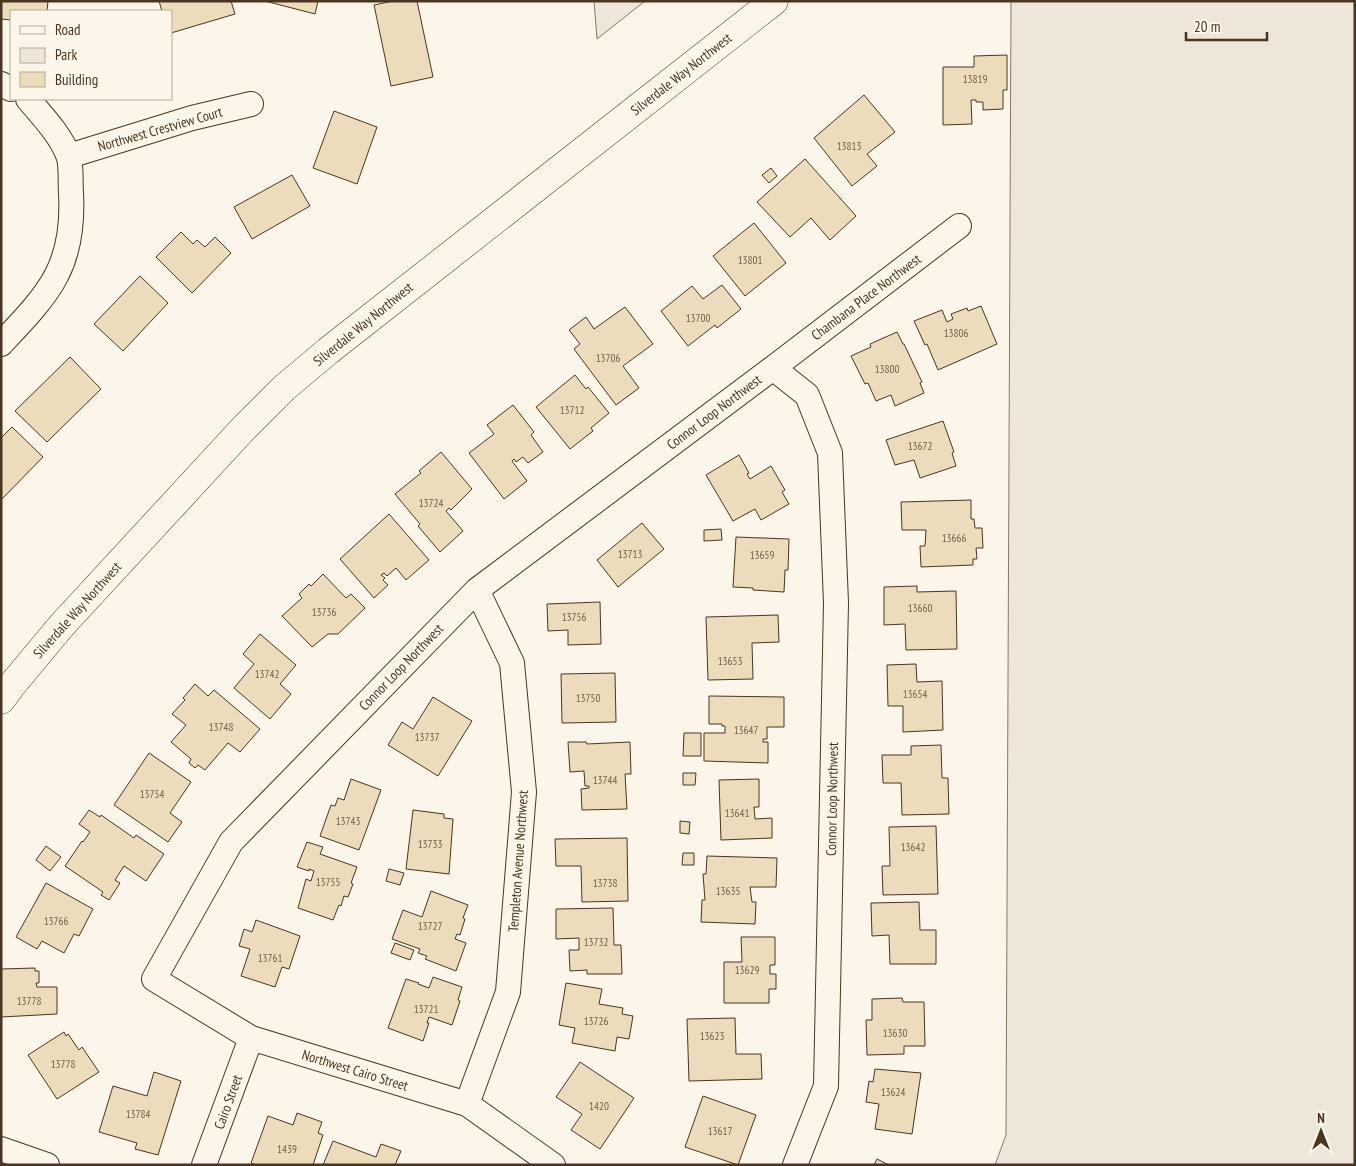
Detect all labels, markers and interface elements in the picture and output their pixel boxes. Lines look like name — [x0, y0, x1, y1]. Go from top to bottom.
legend — [10, 10, 172, 100]
scale bar — [1186, 10, 1267, 42]
text: 20 m — [1194, 17, 1220, 36]
text: Road — [55, 20, 81, 39]
street label: Silverdale Way Northwest — [627, 29, 735, 119]
text: Park — [55, 45, 77, 64]
text: Building — [55, 70, 98, 89]
house number: 13819 — [963, 72, 987, 86]
street label: Northwest Crestview Court — [96, 103, 225, 155]
house number: 13813 — [837, 139, 861, 153]
street label: Chambana Place Northwest — [808, 250, 924, 344]
house number: 13801 — [738, 253, 762, 267]
street label: Silverdale Way Northwest — [309, 278, 417, 370]
house number: 13700 — [686, 311, 710, 325]
house number: 13806 — [944, 326, 968, 340]
house number: 13706 — [596, 351, 620, 365]
house number: 13800 — [875, 362, 899, 376]
street label: Connor Loop Northwest — [663, 370, 765, 453]
house number: 13712 — [560, 403, 584, 417]
house number: 13672 — [908, 439, 932, 453]
house number: 13724 — [419, 496, 443, 510]
house number: 13666 — [942, 531, 966, 545]
house number: 13713 — [618, 547, 642, 561]
house number: 13659 — [750, 548, 774, 562]
street label: Silverdale Way Northwest — [29, 558, 125, 662]
house number: 13660 — [908, 601, 932, 615]
house number: 13736 — [312, 605, 336, 619]
house number: 13756 — [562, 610, 586, 624]
street label: Connor Loop Northwest — [355, 620, 447, 714]
house number: 13653 — [718, 654, 742, 668]
house number: 13742 — [255, 667, 279, 681]
house number: 13654 — [903, 687, 927, 701]
house number: 13750 — [576, 691, 600, 705]
house number: 13748 — [209, 720, 233, 734]
house number: 13647 — [734, 723, 758, 737]
house number: 13737 — [415, 730, 439, 744]
street label: Connor Loop Northwest — [822, 742, 842, 856]
house number: 13744 — [593, 773, 617, 787]
house number: 13754 — [140, 787, 164, 801]
street label: Templeton Avenue Northwest — [504, 789, 532, 932]
house number: 13641 — [725, 806, 749, 820]
house number: 13743 — [336, 814, 360, 828]
house number: 13733 — [418, 837, 442, 851]
house number: 13642 — [901, 840, 925, 854]
house number: 13755 — [316, 875, 340, 889]
house number: 13738 — [593, 876, 617, 890]
house number: 13635 — [716, 884, 740, 898]
house number: 13766 — [44, 914, 68, 928]
house number: 13727 — [418, 919, 442, 933]
house number: 13732 — [584, 935, 608, 949]
house number: 13761 — [258, 951, 282, 965]
house number: 13629 — [735, 963, 759, 977]
house number: 13778 — [17, 994, 41, 1008]
house number: 13721 — [414, 1002, 438, 1016]
house number: 13726 — [584, 1014, 608, 1028]
house number: 13630 — [883, 1026, 907, 1040]
house number: 13623 — [700, 1029, 724, 1043]
street label: Northwest Cairo Street — [300, 1045, 410, 1095]
house number: 13778 — [51, 1057, 75, 1071]
street label: Cairo Street — [210, 1072, 246, 1132]
house number: 13624 — [881, 1085, 905, 1099]
house number: 1420 — [589, 1099, 609, 1113]
north arrow — [1296, 1106, 1346, 1156]
house number: 13784 — [126, 1107, 150, 1121]
text: N — [1317, 1109, 1325, 1127]
house number: 13617 — [708, 1124, 732, 1138]
house number: 1439 — [277, 1142, 297, 1156]

